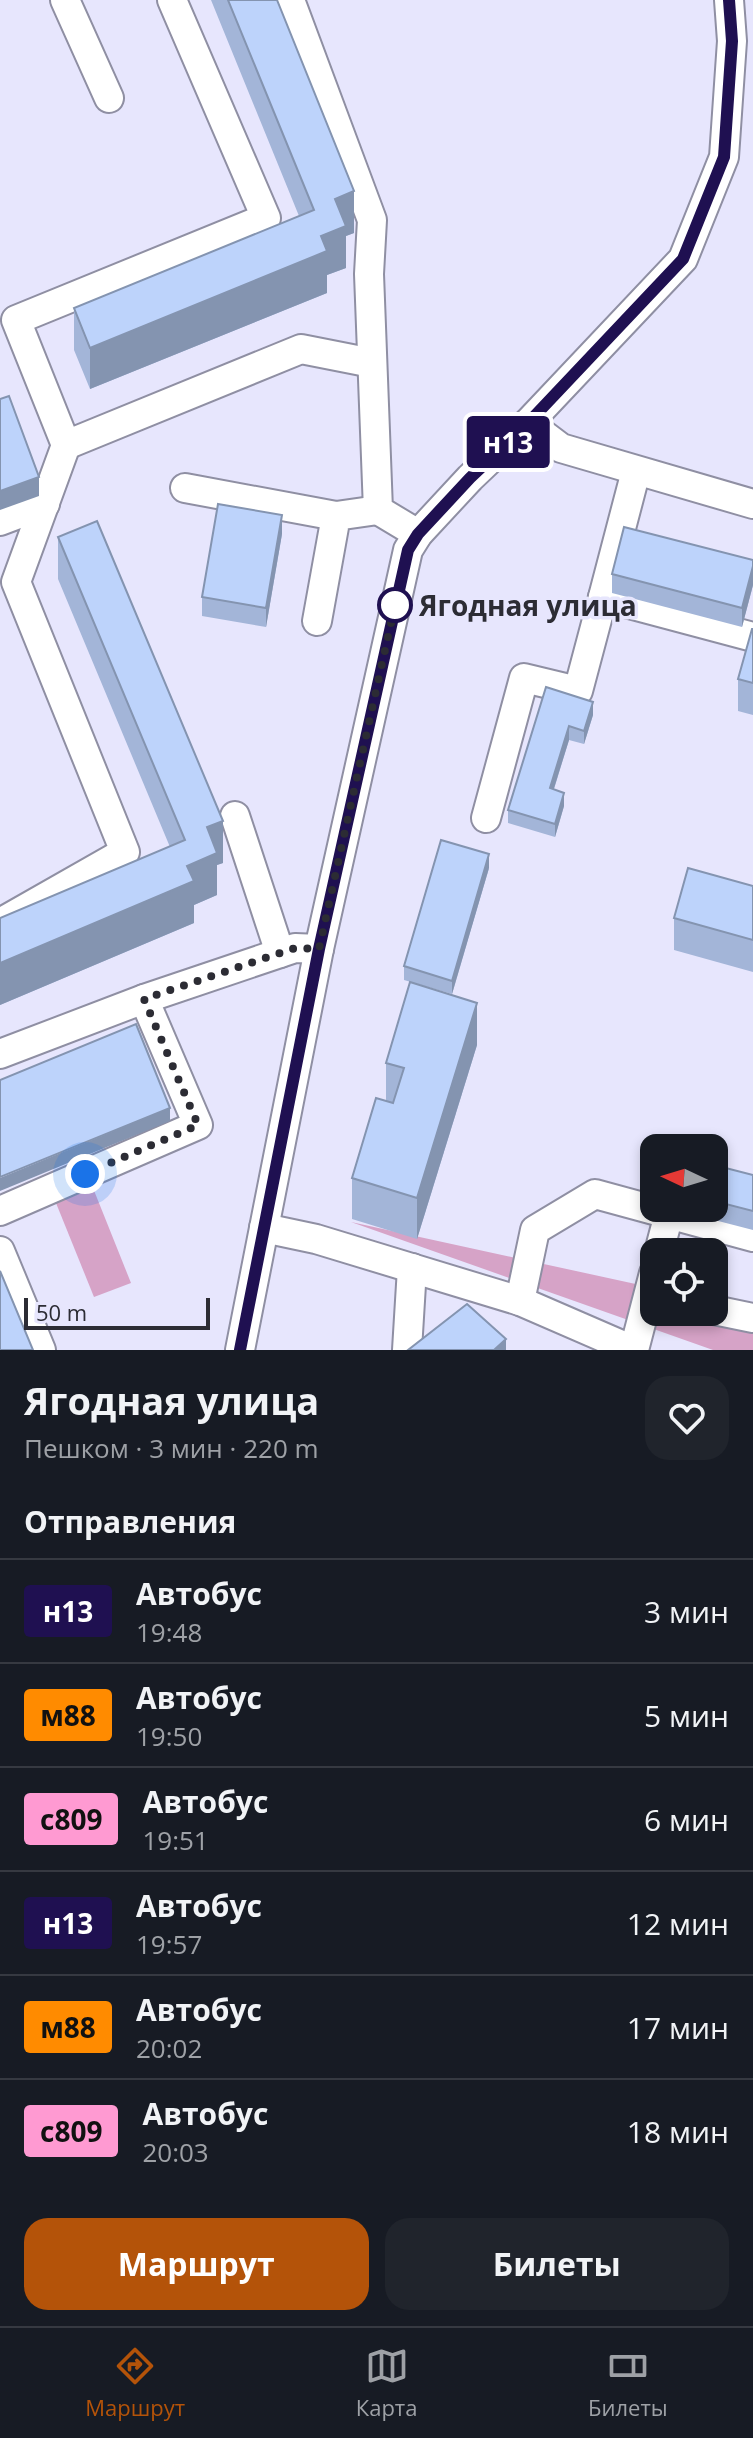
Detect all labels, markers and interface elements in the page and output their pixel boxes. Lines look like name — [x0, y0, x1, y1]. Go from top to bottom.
line badge: н13 — [462, 416, 554, 468]
text: н13 — [483, 423, 533, 461]
place label: Ягодная улица — [418, 586, 637, 624]
marker: Ягодная улица — [378, 588, 412, 622]
north arrow — [640, 1134, 728, 1222]
map controls — [640, 1134, 728, 1326]
your location — [65, 1154, 105, 1194]
button: locate — [640, 1238, 728, 1326]
scale bar — [24, 1294, 210, 1330]
text: 50 m — [36, 1297, 87, 1327]
text: Ягодная улица — [24, 1374, 319, 1426]
button: heart — [645, 1376, 729, 1460]
text: Пешком · 3 мин · 220 m — [24, 1430, 319, 1466]
text: Отправления — [24, 1501, 236, 1542]
text: Автобус — [136, 1573, 262, 1614]
text: 3 мин — [644, 1591, 729, 1632]
text: н13 — [43, 1592, 93, 1630]
text: 19:48 — [136, 1614, 202, 1650]
text: Автобус — [136, 1677, 262, 1718]
text: 5 мин — [644, 1695, 729, 1736]
text: м88 — [40, 1696, 96, 1734]
text: 19:50 — [136, 1718, 202, 1754]
text: Автобус — [142, 1781, 268, 1822]
text: 6 мин — [644, 1799, 729, 1840]
text: с809 — [40, 1800, 102, 1838]
text: 19:51 — [142, 1822, 209, 1858]
text: Автобус — [136, 1885, 262, 1926]
text: 12 мин — [627, 1903, 729, 1944]
text: н13 — [43, 1904, 93, 1942]
text: 19:57 — [136, 1926, 202, 1962]
text: Автобус — [136, 1989, 262, 2030]
text: 17 мин — [627, 2007, 729, 2048]
text: м88 — [40, 2008, 96, 2046]
text: 20:02 — [136, 2030, 202, 2066]
text: Автобус — [142, 2093, 268, 2134]
text: 18 мин — [627, 2111, 729, 2152]
text: с809 — [40, 2112, 102, 2150]
text: 20:03 — [142, 2134, 209, 2170]
button: Маршрут — [24, 2218, 369, 2310]
button: Билеты — [385, 2218, 729, 2310]
tab: Маршрут — [85, 2344, 185, 2422]
tab: Карта — [356, 2344, 417, 2422]
tab: Билеты — [588, 2344, 668, 2422]

